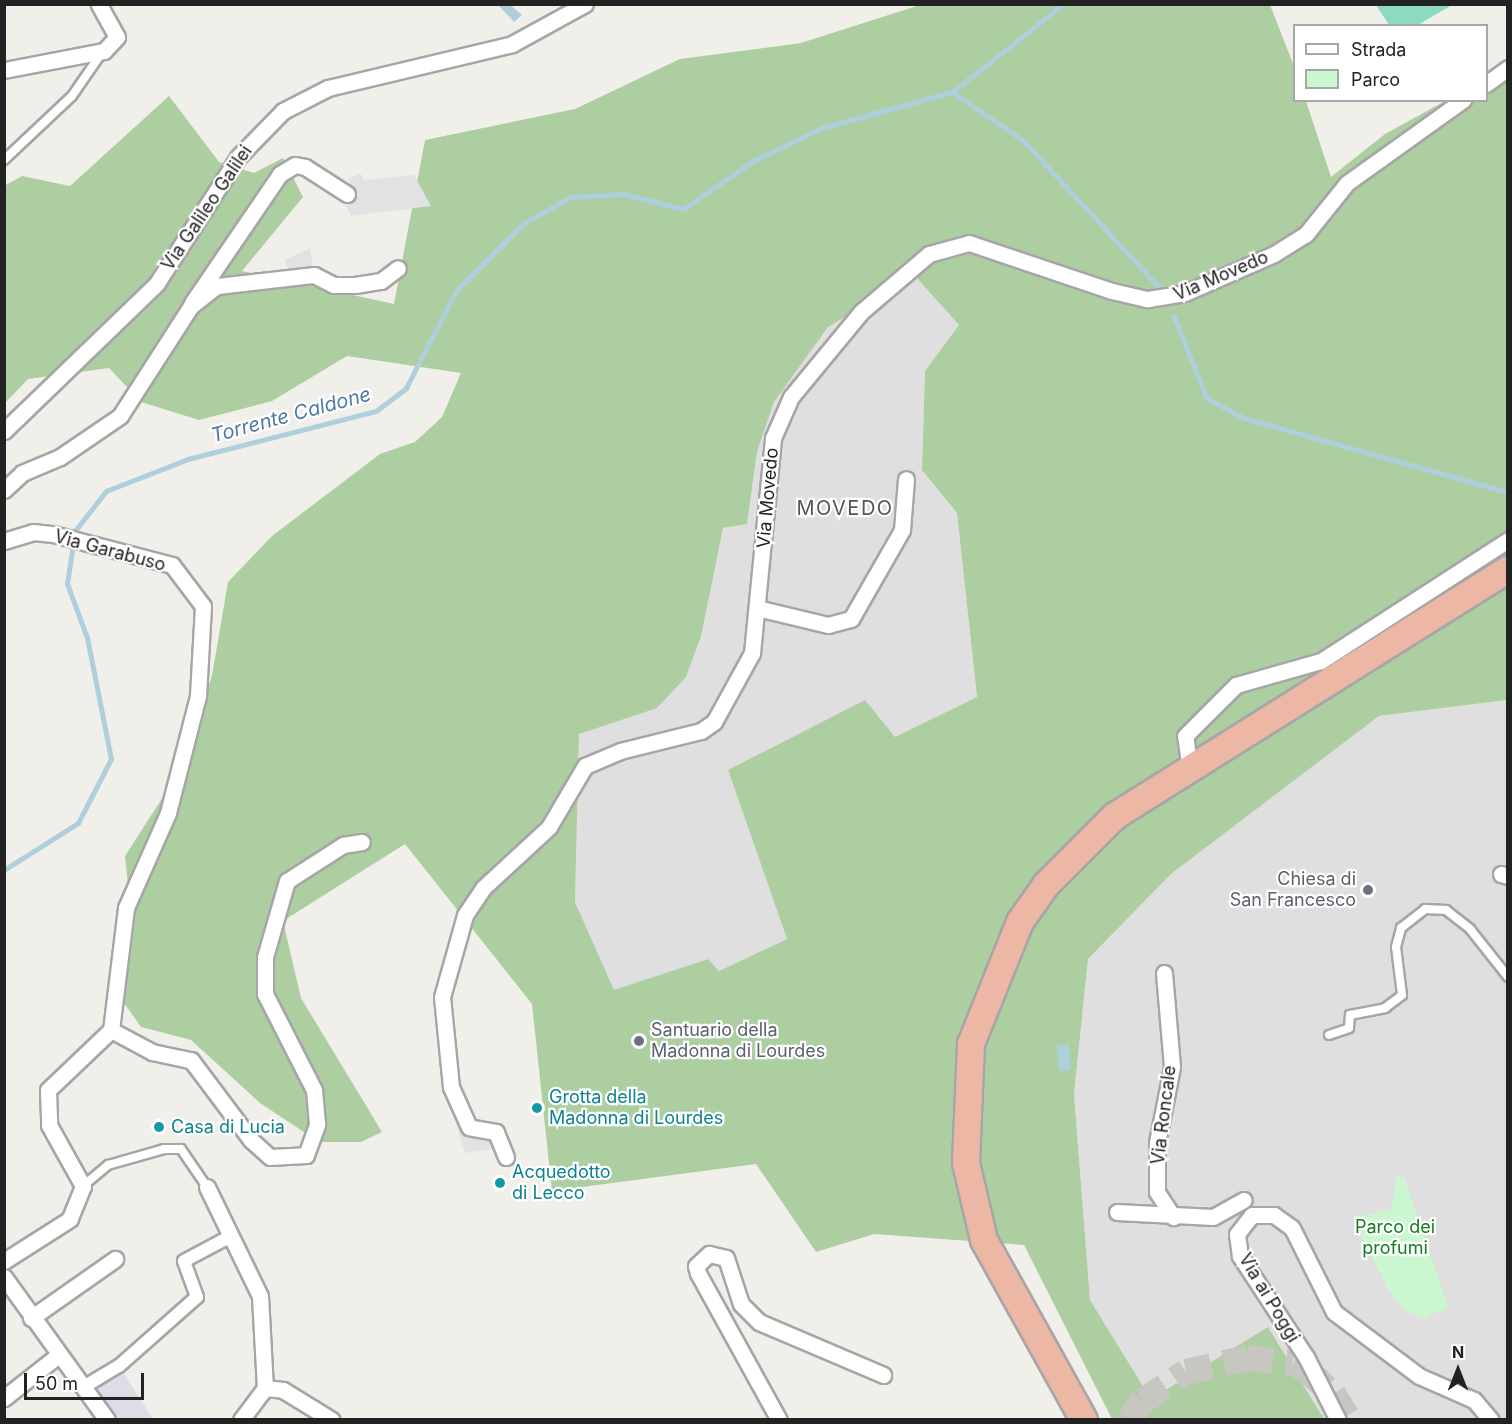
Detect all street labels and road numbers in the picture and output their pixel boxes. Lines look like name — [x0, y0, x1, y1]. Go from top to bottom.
street label: Via Galileo Galilei — [157, 141, 257, 275]
street label: Via Movedo — [1170, 246, 1272, 306]
street label: Via Movedo — [753, 447, 783, 549]
street label: Via Garabuso — [52, 526, 168, 576]
street label: Via Roncale — [1147, 1064, 1181, 1166]
street label: Via ai Poggi — [1234, 1250, 1304, 1346]

